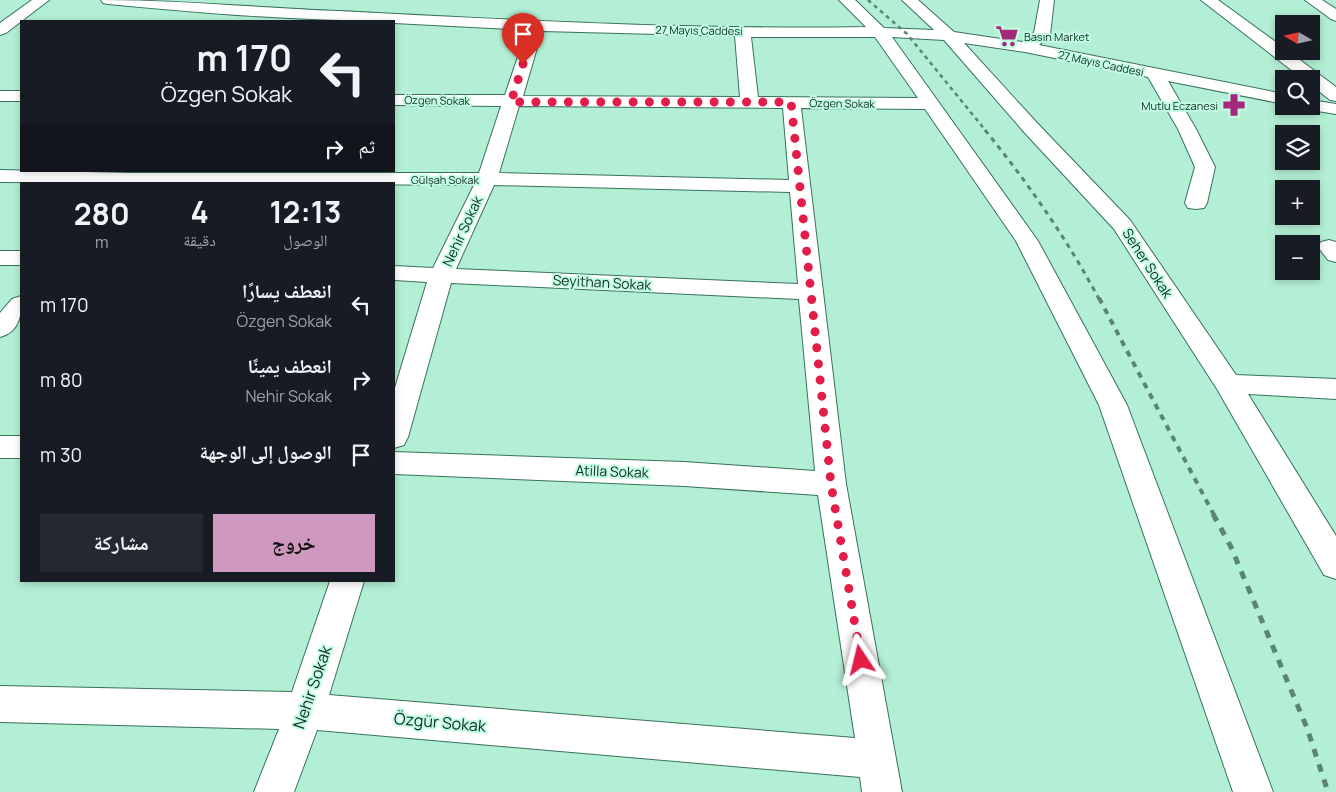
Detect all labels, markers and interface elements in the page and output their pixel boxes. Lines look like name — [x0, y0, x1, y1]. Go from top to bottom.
pin — [502, 13, 544, 64]
north arrow — [1275, 15, 1320, 60]
map controls — [1275, 15, 1320, 280]
icon: arrive — [509, 20, 537, 48]
street label: 27 Mayıs Caddesi — [655, 22, 743, 38]
supermarket icon: Basın Market — [994, 23, 1020, 49]
place label: Basın Market — [1024, 29, 1089, 44]
text: 170 m — [196, 34, 292, 82]
icon: left — [310, 40, 375, 105]
street label: 27 Mayıs Caddesi — [1057, 47, 1145, 79]
button: search — [1275, 70, 1320, 115]
text: Özgen Sokak — [161, 79, 292, 109]
street label: Özgen Sokak — [404, 92, 470, 108]
pharmacy icon: Mutlu Eczanesi — [1221, 92, 1247, 118]
street label: Özgen Sokak — [809, 95, 875, 111]
place label: Mutlu Eczanesi — [1141, 98, 1218, 113]
button: layers — [1275, 125, 1320, 170]
text: ثم — [358, 133, 375, 159]
icon: right — [320, 135, 348, 163]
street label: Gülşah Sokak — [411, 172, 479, 187]
button: + — [1275, 180, 1320, 225]
text: 4 — [190, 191, 209, 232]
text: 12:13 — [269, 191, 341, 232]
street label: Nehir Sokak — [437, 192, 487, 269]
text: 280 — [74, 193, 130, 234]
street label: Seher Sokak — [1118, 224, 1178, 302]
text: دقيقة — [183, 229, 216, 251]
text: الوصول — [283, 229, 328, 251]
text: m — [95, 231, 108, 253]
button: − — [1275, 235, 1320, 280]
street label: Seyithan Sokak — [552, 270, 653, 294]
text: انعطف يسارًا — [242, 278, 332, 304]
icon: left — [347, 291, 375, 319]
text: 170 m — [40, 292, 88, 318]
text: Özgen Sokak — [237, 310, 332, 332]
text: انعطف يمينًا — [248, 353, 332, 379]
icon: right — [347, 366, 375, 394]
text: 80 m — [40, 367, 83, 393]
text: Nehir Sokak — [245, 385, 332, 407]
text: الوصول إلى الوجهة — [199, 439, 332, 465]
icon: arrive — [347, 441, 375, 469]
text: 30 m — [40, 442, 82, 468]
street label: Atilla Sokak — [575, 460, 650, 482]
button: مشاركة — [40, 514, 203, 572]
button: خروج — [213, 514, 375, 572]
position arrow — [834, 633, 886, 685]
street label: Nehir Sokak — [288, 641, 337, 732]
street label: Özgür Sokak — [393, 707, 488, 737]

